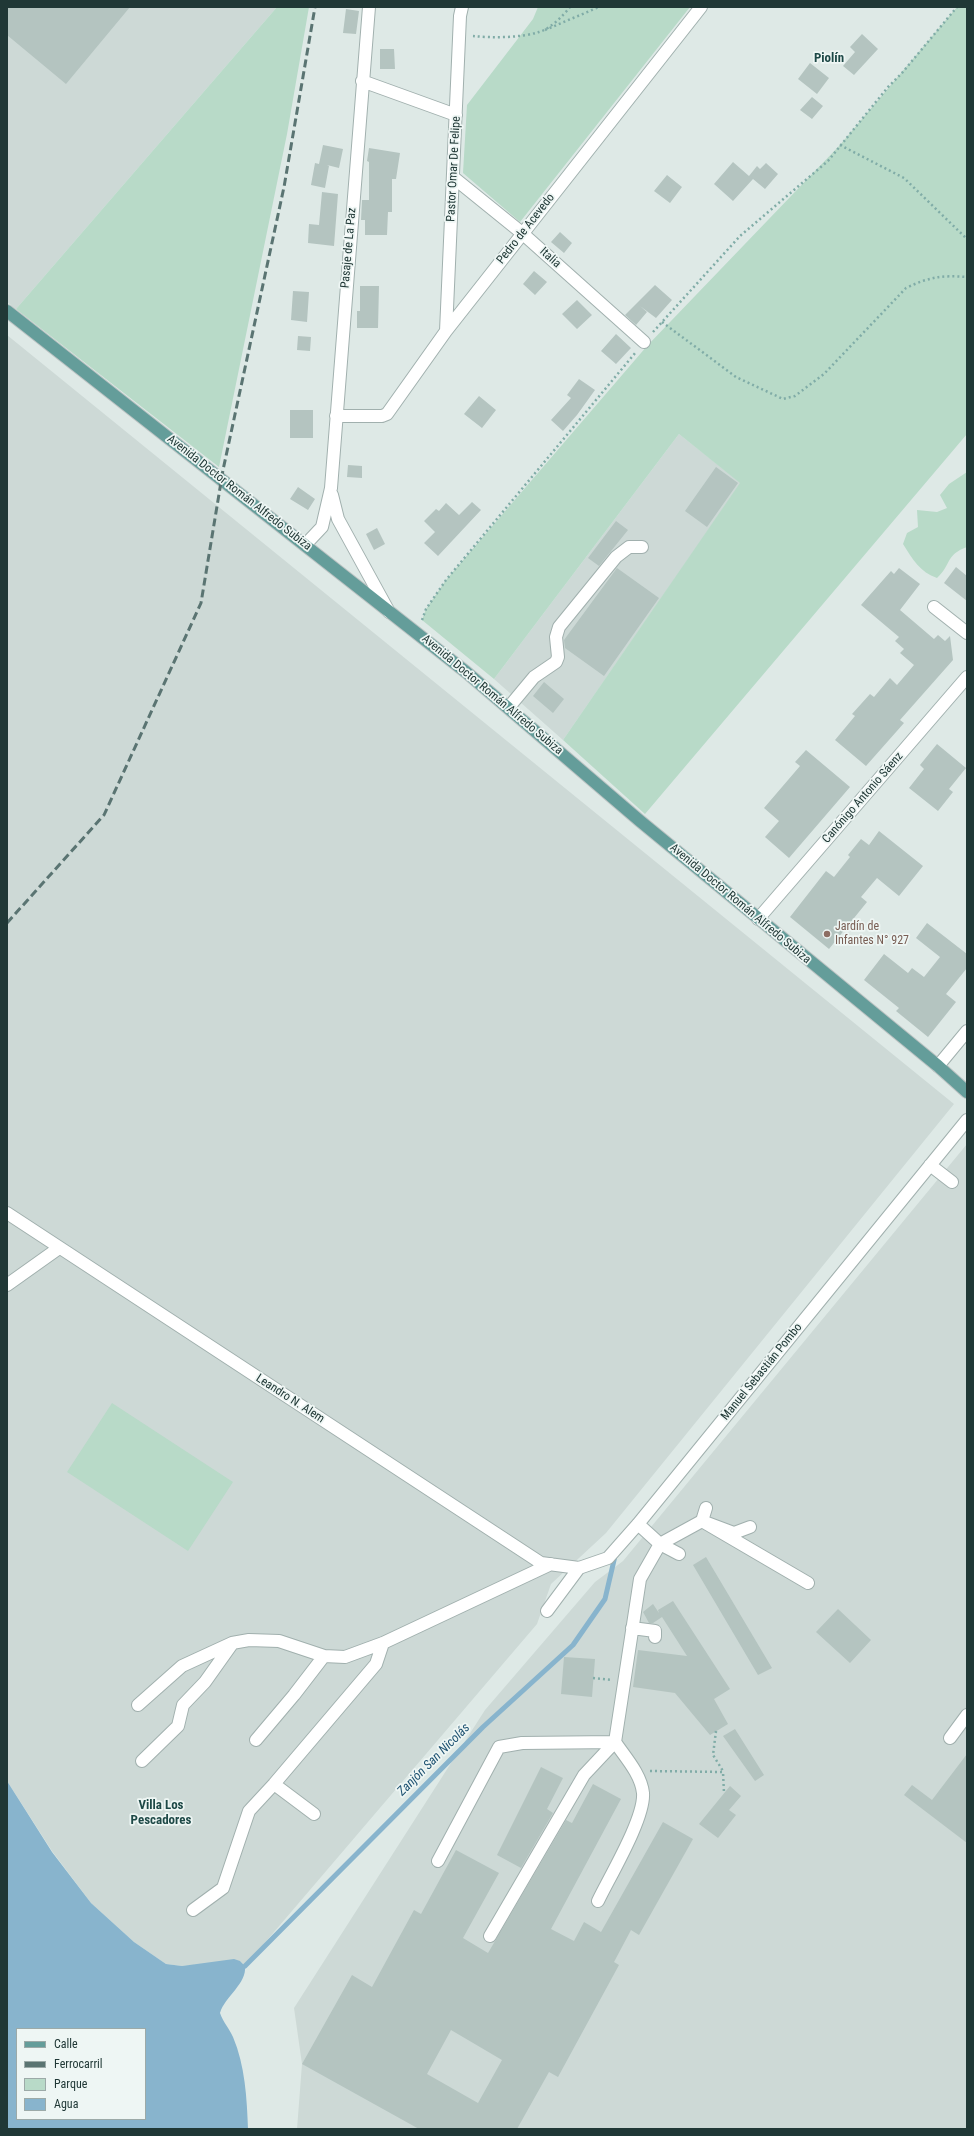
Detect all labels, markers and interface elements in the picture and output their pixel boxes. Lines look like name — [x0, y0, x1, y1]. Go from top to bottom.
district label: Piolín — [814, 51, 844, 67]
street label: Pastor Omar De Felipe — [444, 116, 464, 222]
street label: Pedro de Acevedo — [494, 191, 558, 267]
street label: Pasaje de La Paz — [338, 207, 360, 289]
street label: Italia — [536, 245, 564, 271]
street label: Avenida Doctor Román Alfredo Subiza — [164, 432, 314, 554]
street label: Avenida Doctor Román Alfredo Subiza — [419, 632, 565, 758]
street label: Canónigo Antonio Sáenz — [820, 750, 906, 846]
street label: Avenida Doctor Román Alfredo Subiza — [667, 841, 813, 967]
place label: Jardín de Infantes N° 927 — [835, 920, 909, 948]
marker: Jardín de Infantes N° 927 — [822, 929, 832, 939]
street label: Manuel Sebastián Pombo — [718, 1321, 806, 1423]
street label: Leandro N. Alem — [253, 1371, 327, 1427]
water label: Zanjón San Nicolás — [394, 1720, 474, 1800]
district label: Villa Los Pescadores — [131, 1798, 191, 1829]
legend — [16, 2028, 146, 2120]
text: Calle — [54, 2037, 78, 2051]
text: Ferrocarril — [54, 2057, 103, 2071]
text: Parque — [54, 2077, 87, 2091]
text: Agua — [54, 2097, 78, 2111]

